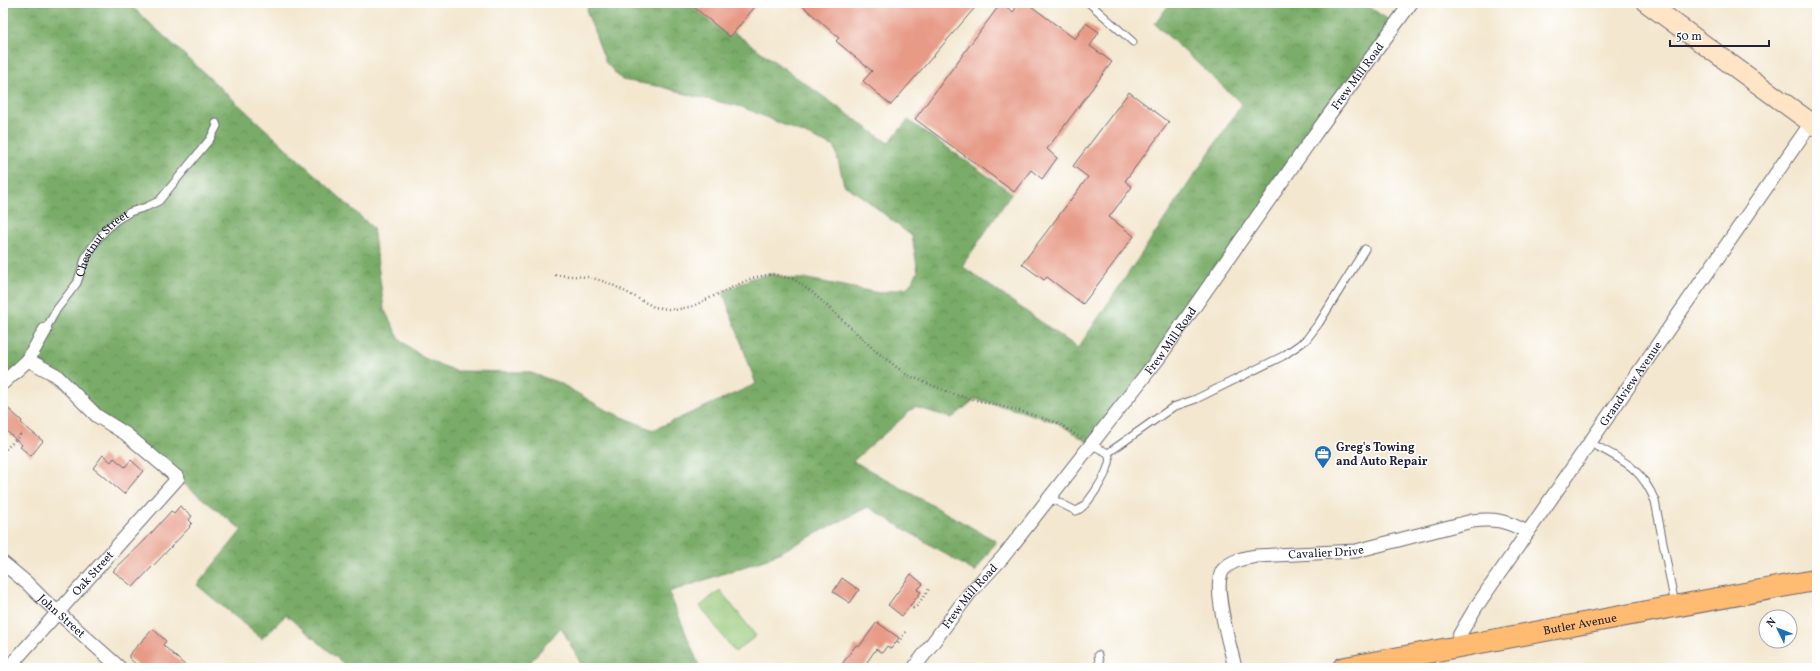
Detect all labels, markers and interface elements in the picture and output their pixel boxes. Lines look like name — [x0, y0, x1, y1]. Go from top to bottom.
scale bar — [1670, 22, 1769, 48]
text: 50 m — [1676, 29, 1702, 45]
street label: Frew Mill Road — [1328, 40, 1388, 114]
street label: Chestnut Street — [73, 207, 132, 279]
street label: Frew Mill Road — [1141, 304, 1201, 379]
street label: Grandview Avenue — [1596, 338, 1667, 430]
place label: Greg's Towing and Auto Repair — [1336, 440, 1428, 470]
office icon: Greg's Towing and Auto Repair — [1313, 444, 1333, 469]
street label: Cavalier Drive — [1288, 542, 1366, 563]
street label: Oak Street — [69, 548, 118, 600]
street label: Frew Mill Road — [939, 561, 1002, 632]
street label: John Street — [34, 591, 88, 642]
north arrow — [1758, 609, 1798, 649]
street label: Butler Avenue — [1542, 610, 1619, 640]
text: N — [1764, 615, 1780, 631]

